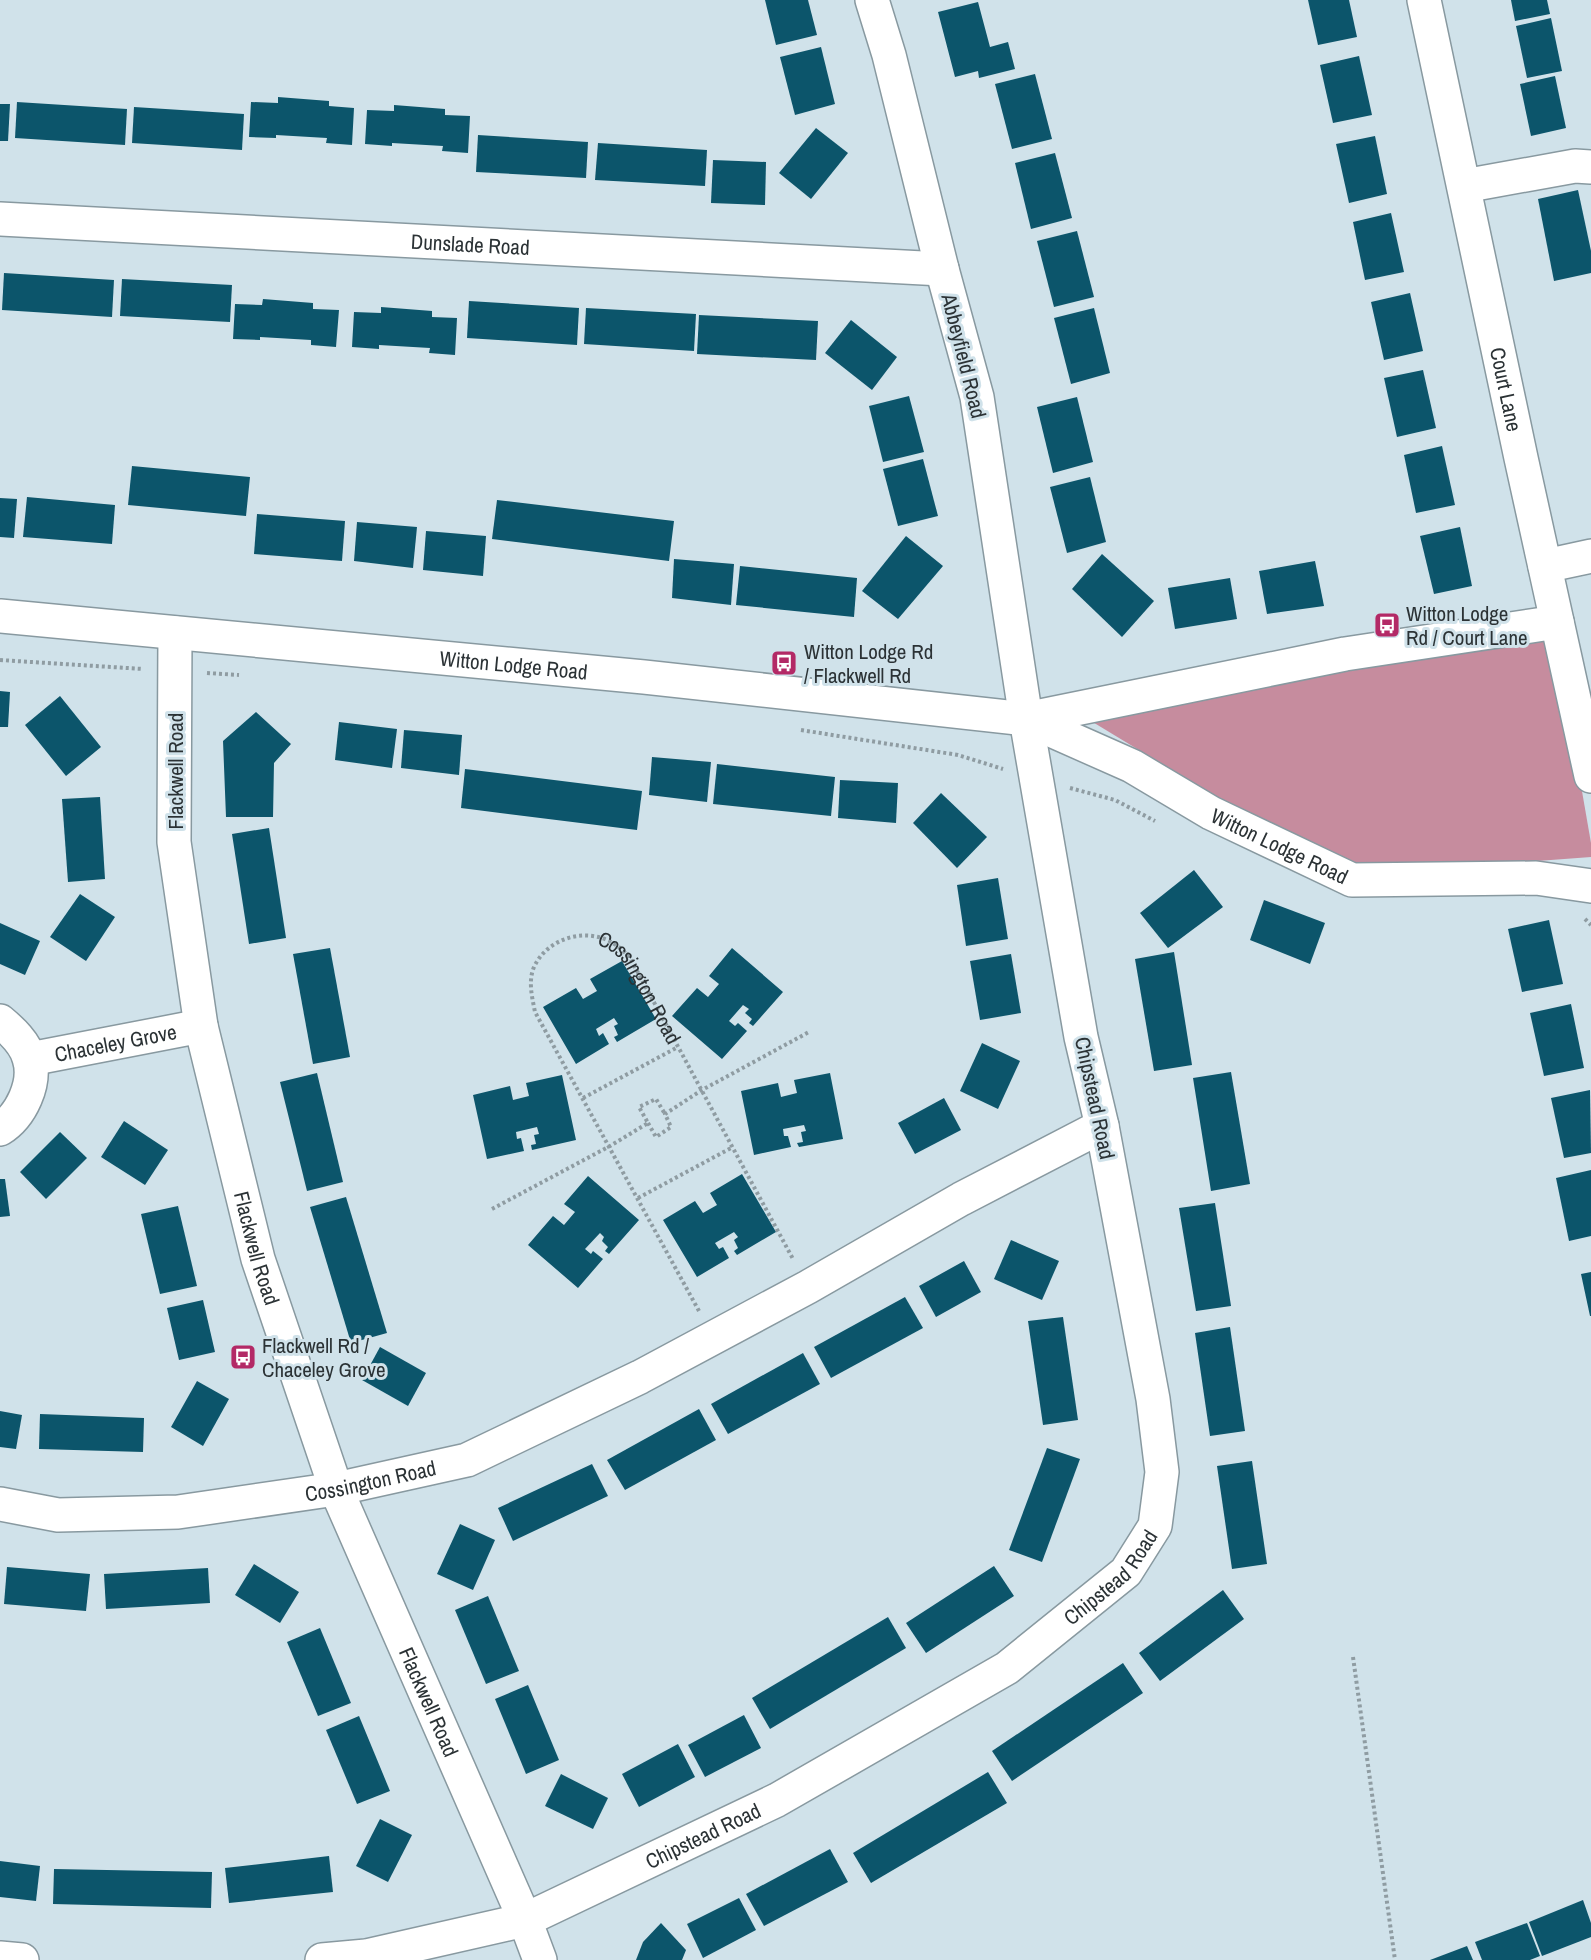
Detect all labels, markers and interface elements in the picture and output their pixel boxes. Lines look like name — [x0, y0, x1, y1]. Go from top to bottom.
street label: Dunslade Road — [410, 226, 530, 262]
street label: Abbeyfield Road — [934, 290, 993, 421]
street label: Court Lane — [1483, 345, 1529, 434]
place label: Witton Lodge Rd / Court Lane — [1406, 599, 1528, 652]
bus stop icon: Witton Lodge Rd / Court Lane — [1372, 610, 1402, 640]
place label: Witton Lodge Rd / Flackwell Rd — [804, 637, 933, 690]
street label: Witton Lodge Road — [438, 643, 589, 686]
bus stop icon: Witton Lodge Rd / Flackwell Rd — [769, 648, 799, 678]
street label: Flackwell Road — [161, 713, 190, 829]
street label: Witton Lodge Road — [1206, 801, 1353, 891]
street label: Cossington Road — [594, 923, 688, 1049]
street label: Chaceley Grove — [52, 1017, 179, 1068]
street label: Chipstead Road — [1068, 1034, 1122, 1162]
street label: Flackwell Road — [227, 1188, 287, 1309]
place label: Flackwell Rd / Chaceley Grove — [262, 1331, 385, 1384]
bus stop icon: Flackwell Rd / Chaceley Grove — [228, 1342, 258, 1372]
street label: Cossington Road — [303, 1453, 439, 1508]
street label: Chipstead Road — [1057, 1524, 1164, 1631]
street label: Flackwell Road — [393, 1642, 466, 1761]
street label: Chipstead Road — [640, 1796, 765, 1875]

